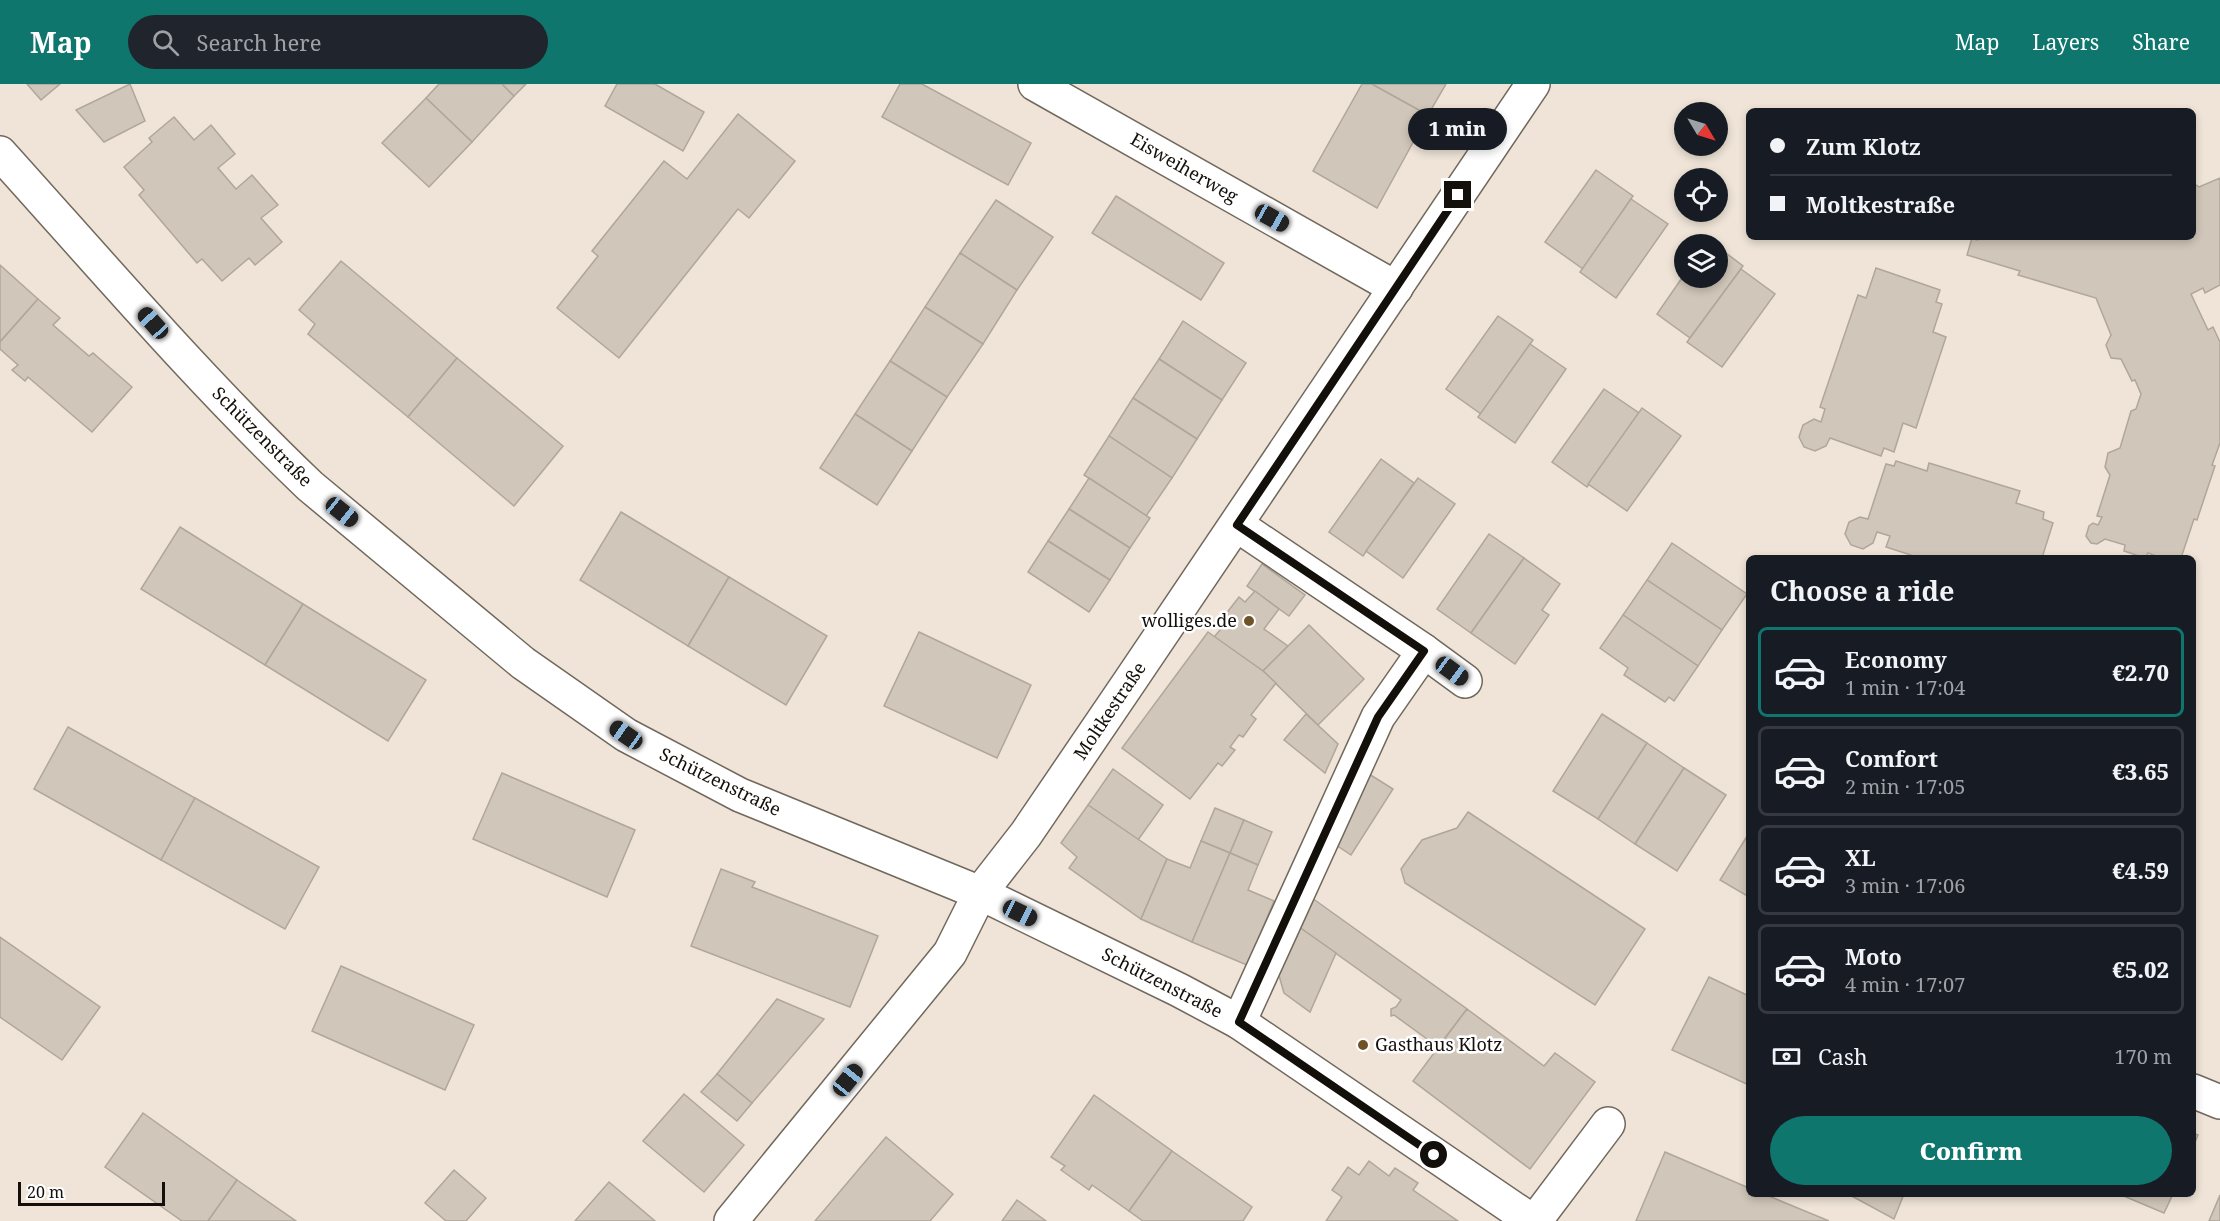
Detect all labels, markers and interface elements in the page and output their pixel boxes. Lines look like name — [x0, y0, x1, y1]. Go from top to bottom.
search box — [128, 15, 548, 69]
text: Map — [30, 23, 92, 61]
icon: search — [149, 26, 182, 59]
text: Search here — [197, 27, 321, 57]
text: Map — [1955, 28, 1999, 56]
text: Layers — [2032, 28, 2099, 56]
text: Share — [2132, 28, 2190, 56]
north arrow — [1674, 102, 1728, 156]
map controls — [1674, 102, 1728, 288]
callout: 1 min — [1408, 108, 1508, 150]
text: 1 min — [1429, 115, 1486, 142]
street label: Eisweiherweg — [1126, 127, 1243, 208]
text: Zum Klotz — [1806, 131, 1921, 161]
button: locate — [1674, 168, 1728, 222]
route end — [1444, 181, 1471, 208]
text: Moltkestraße — [1806, 189, 1955, 219]
car — [1252, 201, 1292, 235]
button: layers — [1674, 234, 1728, 288]
car — [134, 304, 172, 342]
street label: Schützenstraße — [207, 381, 318, 492]
car — [322, 494, 362, 530]
text: Choose a ride — [1770, 572, 1955, 609]
place label: wolliges.de — [1142, 608, 1237, 632]
marker: wolliges.de — [1242, 614, 1256, 628]
text: Economy — [1845, 644, 1947, 674]
icon: car — [1773, 645, 1827, 699]
car — [1432, 653, 1472, 689]
street label: Moltkestraße — [1068, 657, 1151, 764]
text: €2.70 — [2112, 657, 2169, 687]
text: 1 min · 17:04 — [1845, 674, 1965, 701]
car — [606, 717, 646, 753]
street label: Schützenstraße — [656, 741, 785, 821]
text: Comfort — [1845, 743, 1938, 773]
icon: car — [1773, 744, 1827, 798]
text: €3.65 — [2112, 756, 2169, 786]
text: 2 min · 17:05 — [1845, 773, 1965, 800]
text: XL — [1845, 842, 1876, 872]
icon: car — [1773, 843, 1827, 897]
text: €4.59 — [2112, 855, 2169, 885]
text: 3 min · 17:06 — [1845, 872, 1965, 899]
car — [1000, 897, 1040, 929]
street label: Schützenstraße — [1098, 941, 1227, 1023]
text: Moto — [1845, 941, 1902, 971]
icon: car — [1773, 942, 1827, 996]
text: €5.02 — [2112, 954, 2169, 984]
text: 4 min · 17:07 — [1845, 971, 1965, 998]
place label: Gasthaus Klotz — [1375, 1032, 1502, 1056]
marker: Gasthaus Klotz — [1356, 1038, 1370, 1052]
icon: cash — [1770, 1040, 1803, 1073]
text: Cash — [1818, 1041, 1868, 1071]
text: 170 m — [2114, 1043, 2172, 1070]
car — [830, 1060, 866, 1100]
button: Confirm — [1770, 1116, 2172, 1185]
route start — [1420, 1141, 1447, 1168]
scale bar — [18, 1179, 165, 1206]
text: 20 m — [27, 1181, 64, 1203]

